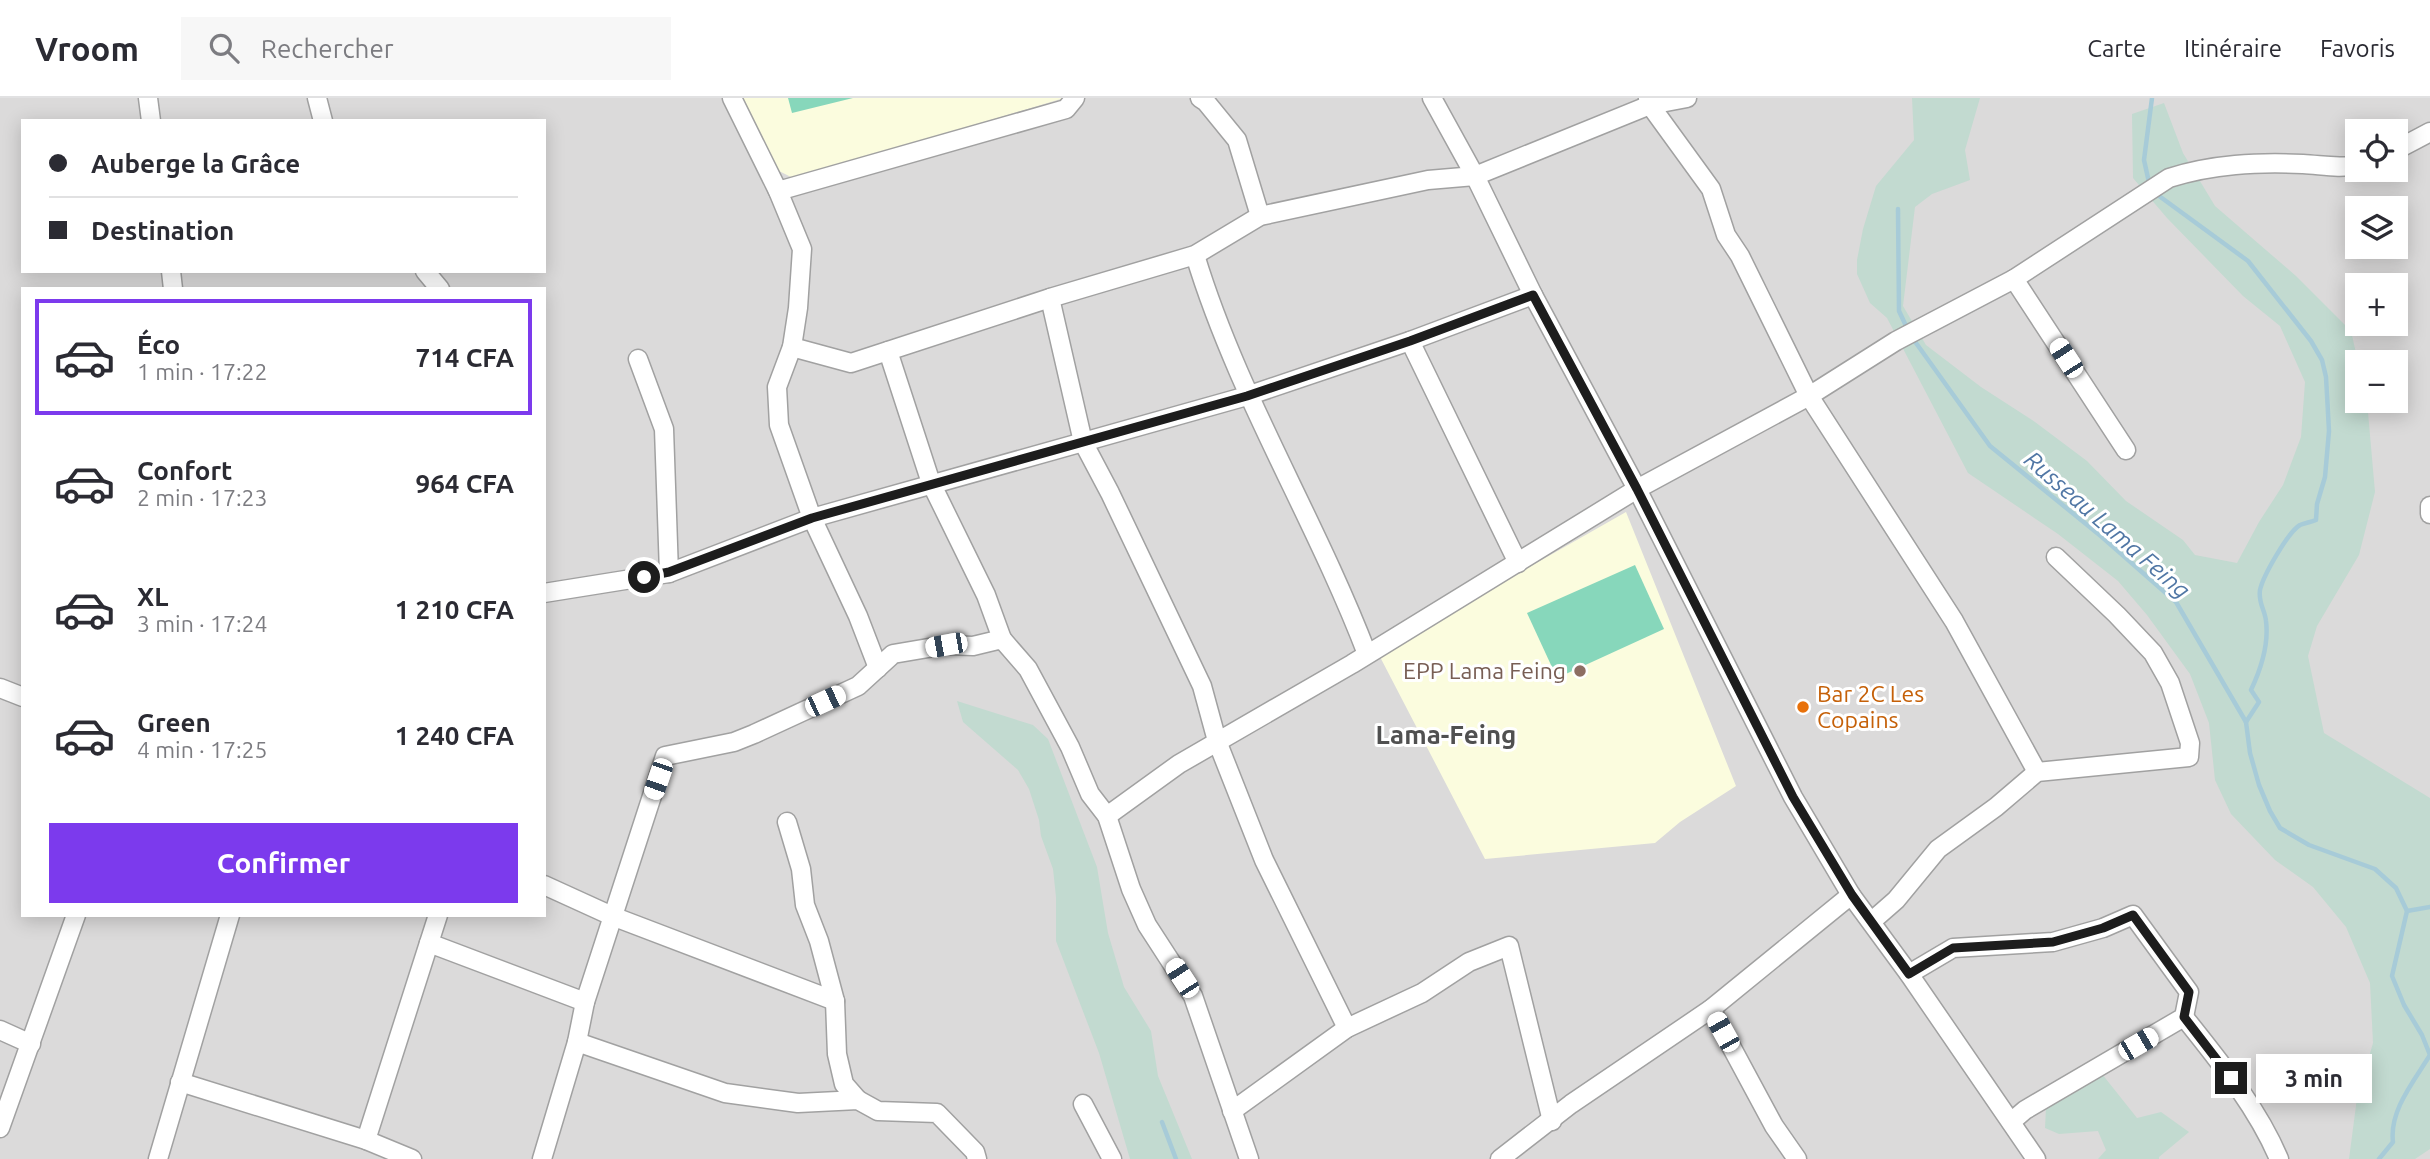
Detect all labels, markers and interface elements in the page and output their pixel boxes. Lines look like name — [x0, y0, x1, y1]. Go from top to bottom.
search box — [181, 17, 671, 80]
icon: search — [205, 29, 243, 67]
text: Vroom — [35, 30, 139, 67]
text: Rechercher — [261, 34, 394, 63]
text: Carte — [2087, 35, 2146, 62]
text: Itinéraire — [2184, 35, 2282, 62]
text: Favoris — [2320, 35, 2395, 62]
map controls — [2345, 119, 2408, 413]
button: locate — [2345, 119, 2408, 182]
text: Auberge la Grâce — [91, 149, 300, 178]
button: layers — [2345, 196, 2408, 259]
text: Destination — [91, 216, 234, 245]
button: + — [2345, 273, 2408, 336]
icon: car — [53, 326, 116, 389]
text: Éco — [137, 330, 180, 359]
car — [2046, 335, 2087, 381]
text: 714 CFA — [416, 343, 514, 372]
button: − — [2345, 350, 2408, 413]
text: 1 min · 17:22 — [137, 359, 268, 384]
water label: Russeau Lama Feing — [2019, 445, 2196, 604]
icon: car — [53, 452, 116, 515]
text: Confort — [137, 456, 232, 485]
text: 964 CFA — [416, 469, 514, 498]
text: 2 min · 17:23 — [137, 485, 268, 510]
route start — [628, 561, 660, 593]
icon: car — [53, 578, 116, 641]
text: XL — [137, 582, 168, 611]
text: 1 210 CFA — [395, 595, 514, 624]
text: 3 min · 17:24 — [137, 611, 268, 636]
car — [924, 631, 969, 659]
place label: EPP Lama Feing — [1403, 658, 1566, 683]
marker: EPP Lama Feing — [1572, 663, 1588, 679]
place label: Bar 2C Les Copains — [1817, 681, 1924, 732]
car — [802, 683, 849, 719]
marker: Bar 2C Les Copains — [1795, 699, 1811, 715]
icon: car — [53, 704, 116, 767]
text: Green — [137, 708, 211, 737]
district label: Lama-Feing — [1376, 720, 1516, 749]
text: 1 240 CFA — [395, 721, 514, 750]
text: 4 min · 17:25 — [137, 737, 268, 762]
car — [642, 756, 675, 802]
button: Confirmer — [49, 823, 518, 903]
car — [1162, 955, 1203, 1001]
car — [1704, 1009, 1743, 1055]
car — [2115, 1024, 2162, 1064]
callout: 3 min — [2256, 1054, 2371, 1102]
route end — [2215, 1062, 2247, 1094]
text: 3 min — [2285, 1066, 2343, 1091]

